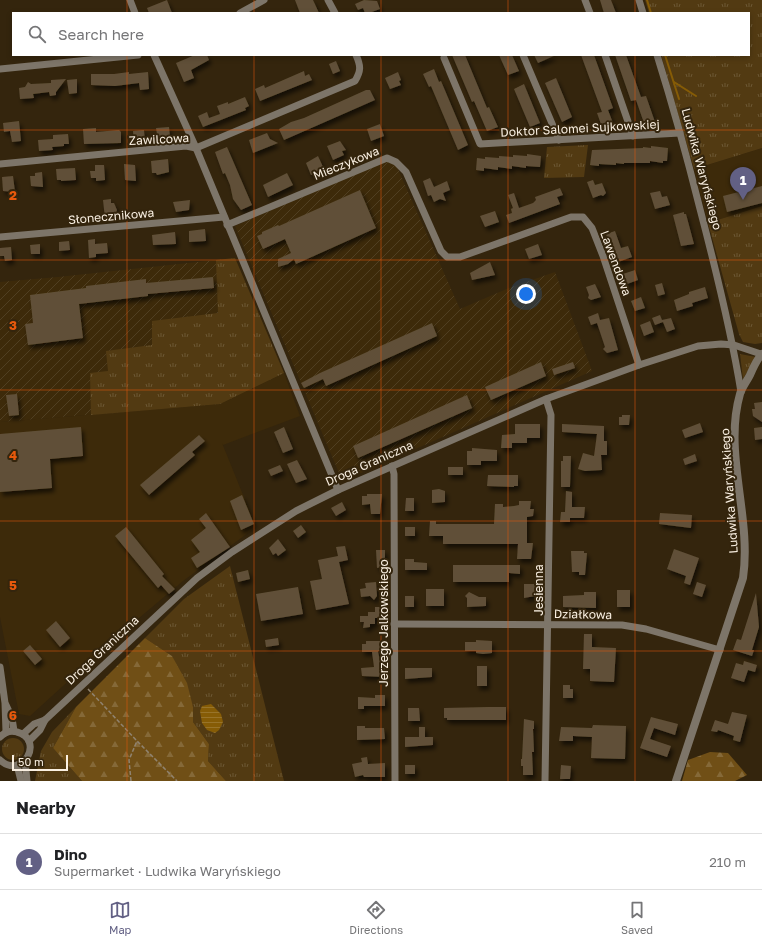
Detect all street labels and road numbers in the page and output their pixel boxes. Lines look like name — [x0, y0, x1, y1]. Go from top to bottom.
street label: Ludwika Waryńskiego — [679, 106, 725, 232]
street label: Doktor Salomei Sujkowskiej — [500, 116, 660, 140]
street label: Zawilcowa — [128, 130, 190, 148]
street label: Mieczykowa — [311, 143, 381, 183]
street label: Słonecznikowa — [67, 205, 155, 227]
street label: Lawendowa — [597, 228, 635, 298]
street label: Ludwika Waryńskiego — [717, 428, 741, 554]
street label: Droga Graniczna — [323, 437, 415, 489]
street label: Jerzego Jalkowskiego — [376, 559, 391, 687]
street label: Jesienna — [531, 564, 546, 616]
street label: Działkowa — [554, 606, 612, 622]
street label: Droga Graniczna — [62, 612, 142, 688]

